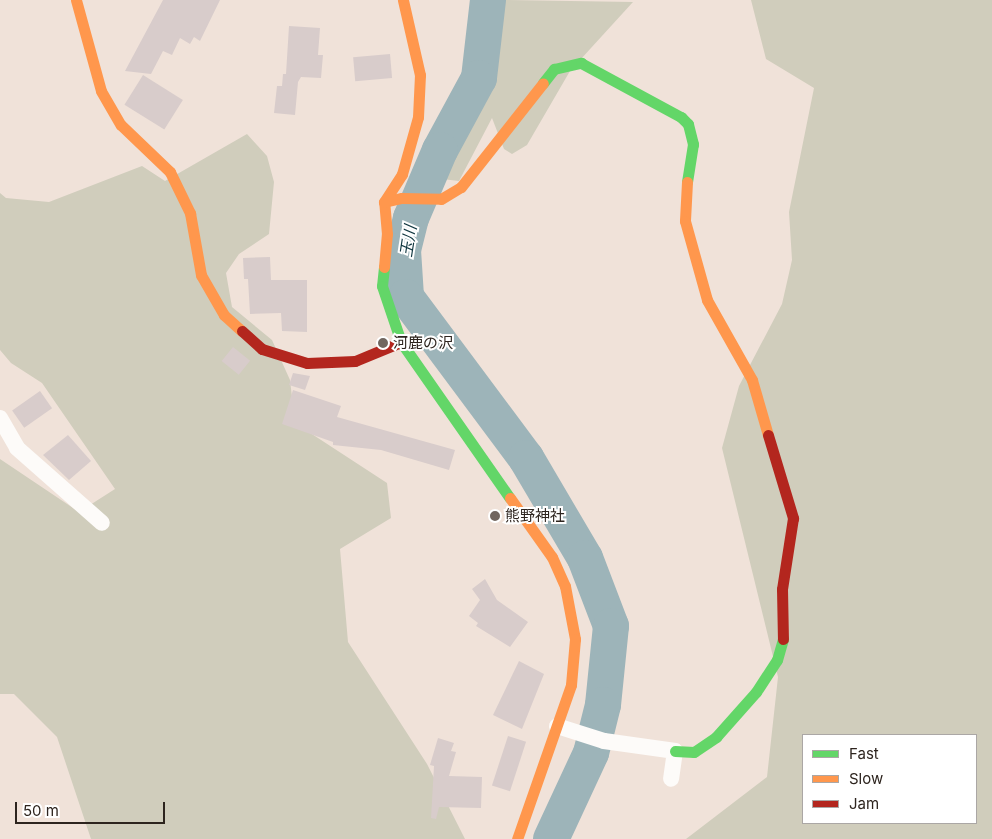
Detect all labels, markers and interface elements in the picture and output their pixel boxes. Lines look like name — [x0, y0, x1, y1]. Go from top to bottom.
water label: 玉川 — [396, 224, 420, 258]
place label: 河鹿の沢 — [393, 334, 453, 352]
marker: 河鹿の沢 — [377, 337, 389, 349]
place label: 熊野神社 — [505, 507, 565, 525]
marker: 熊野神社 — [489, 510, 501, 522]
legend — [802, 734, 977, 824]
text: Fast — [849, 744, 879, 763]
text: Slow — [849, 769, 883, 788]
scale bar — [18, 792, 168, 824]
text: Jam — [849, 794, 879, 813]
text: 50 m — [23, 801, 59, 820]

